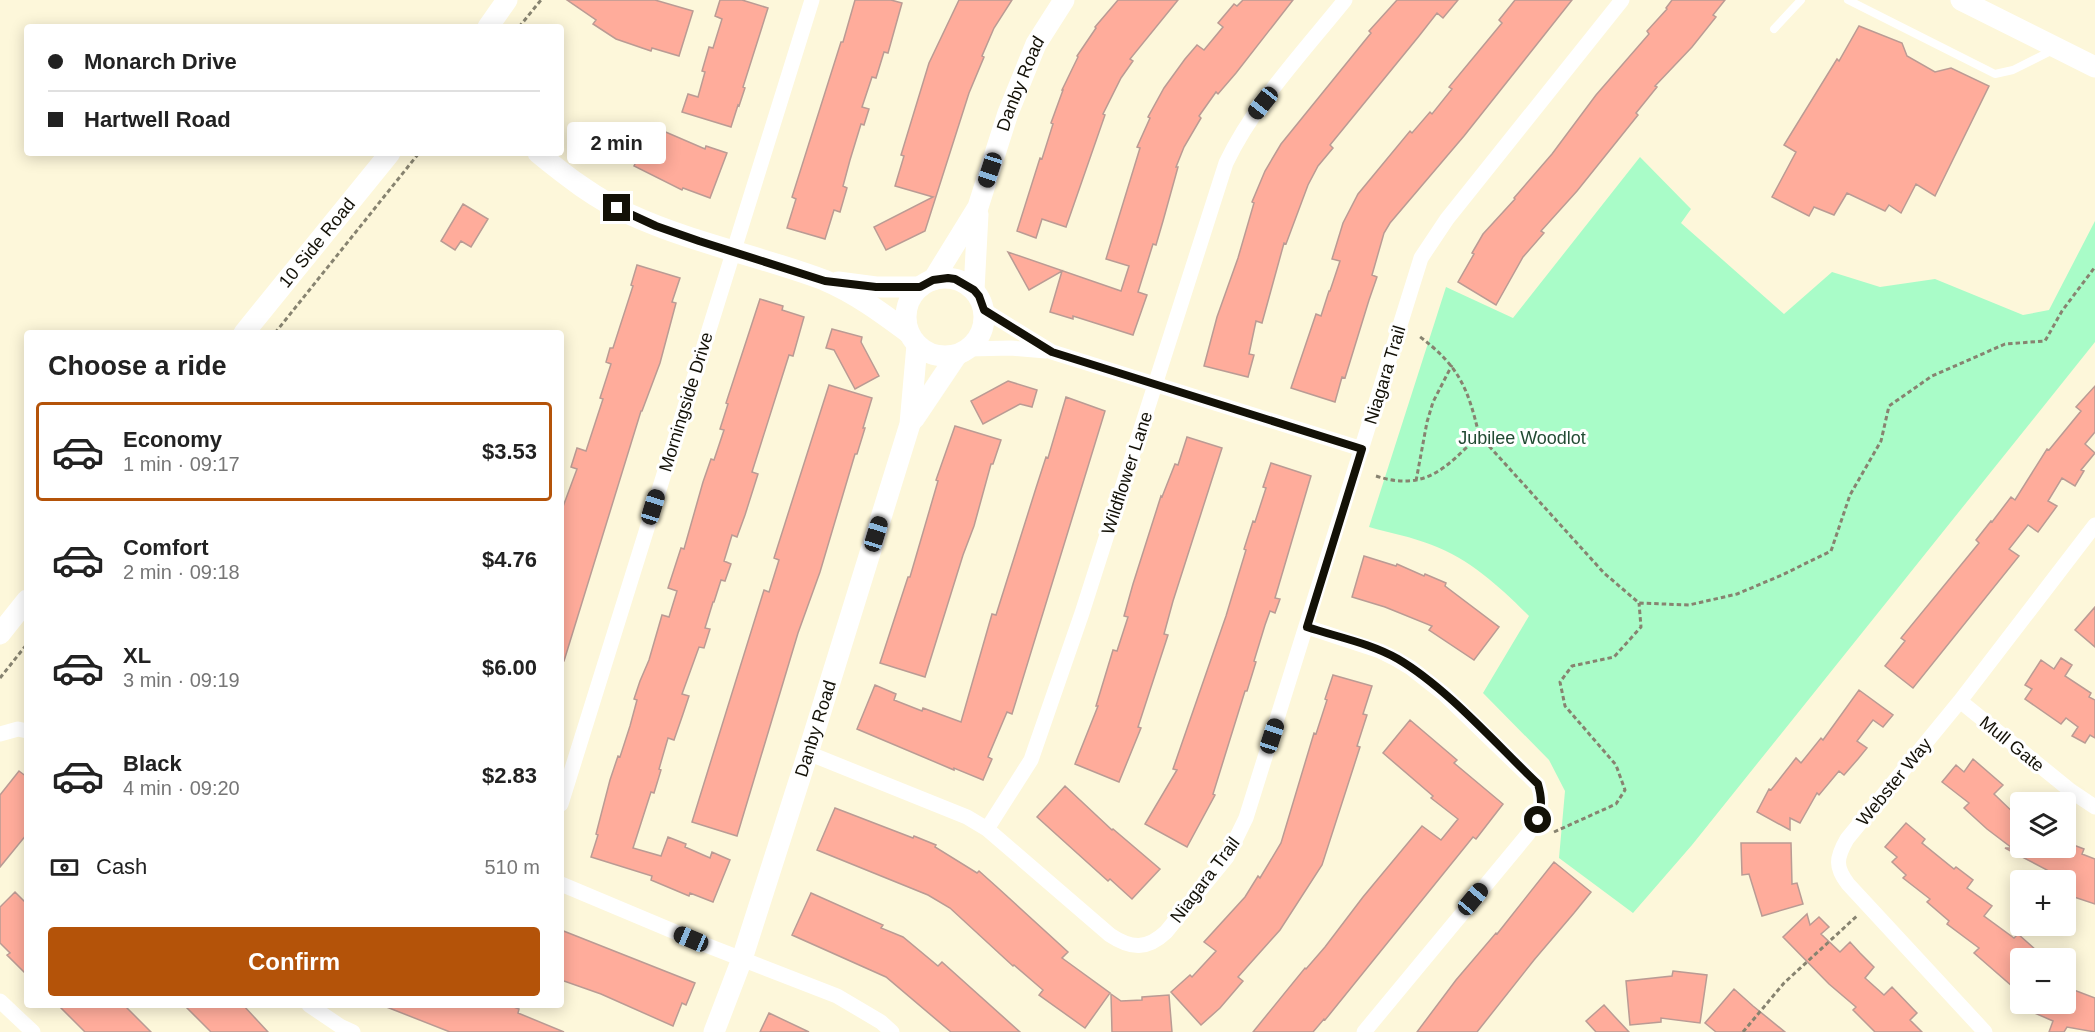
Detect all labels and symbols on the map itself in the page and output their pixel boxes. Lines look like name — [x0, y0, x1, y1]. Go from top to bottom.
street label: Danby Road — [993, 33, 1048, 134]
car — [1245, 83, 1281, 123]
callout: 2 min — [568, 121, 666, 163]
car — [976, 150, 1004, 190]
street label: 10 Side Road — [275, 194, 359, 292]
route end — [603, 194, 630, 221]
street label: Niagara Trail — [1361, 323, 1409, 427]
street label: Morningside Drive — [655, 330, 717, 474]
street label: Wildflower Lane — [1098, 409, 1156, 537]
park label: Jubilee Woodlot — [1458, 428, 1586, 448]
car — [639, 487, 667, 527]
car — [862, 514, 890, 554]
street label: Danby Road — [791, 678, 840, 779]
street label: Mull Gate — [1976, 712, 2048, 776]
car — [1258, 716, 1286, 756]
street label: Webster Way — [1853, 734, 1935, 830]
route start — [1524, 806, 1551, 833]
street label: Niagara Trail — [1166, 833, 1244, 927]
car — [1455, 879, 1491, 919]
car — [671, 924, 711, 954]

